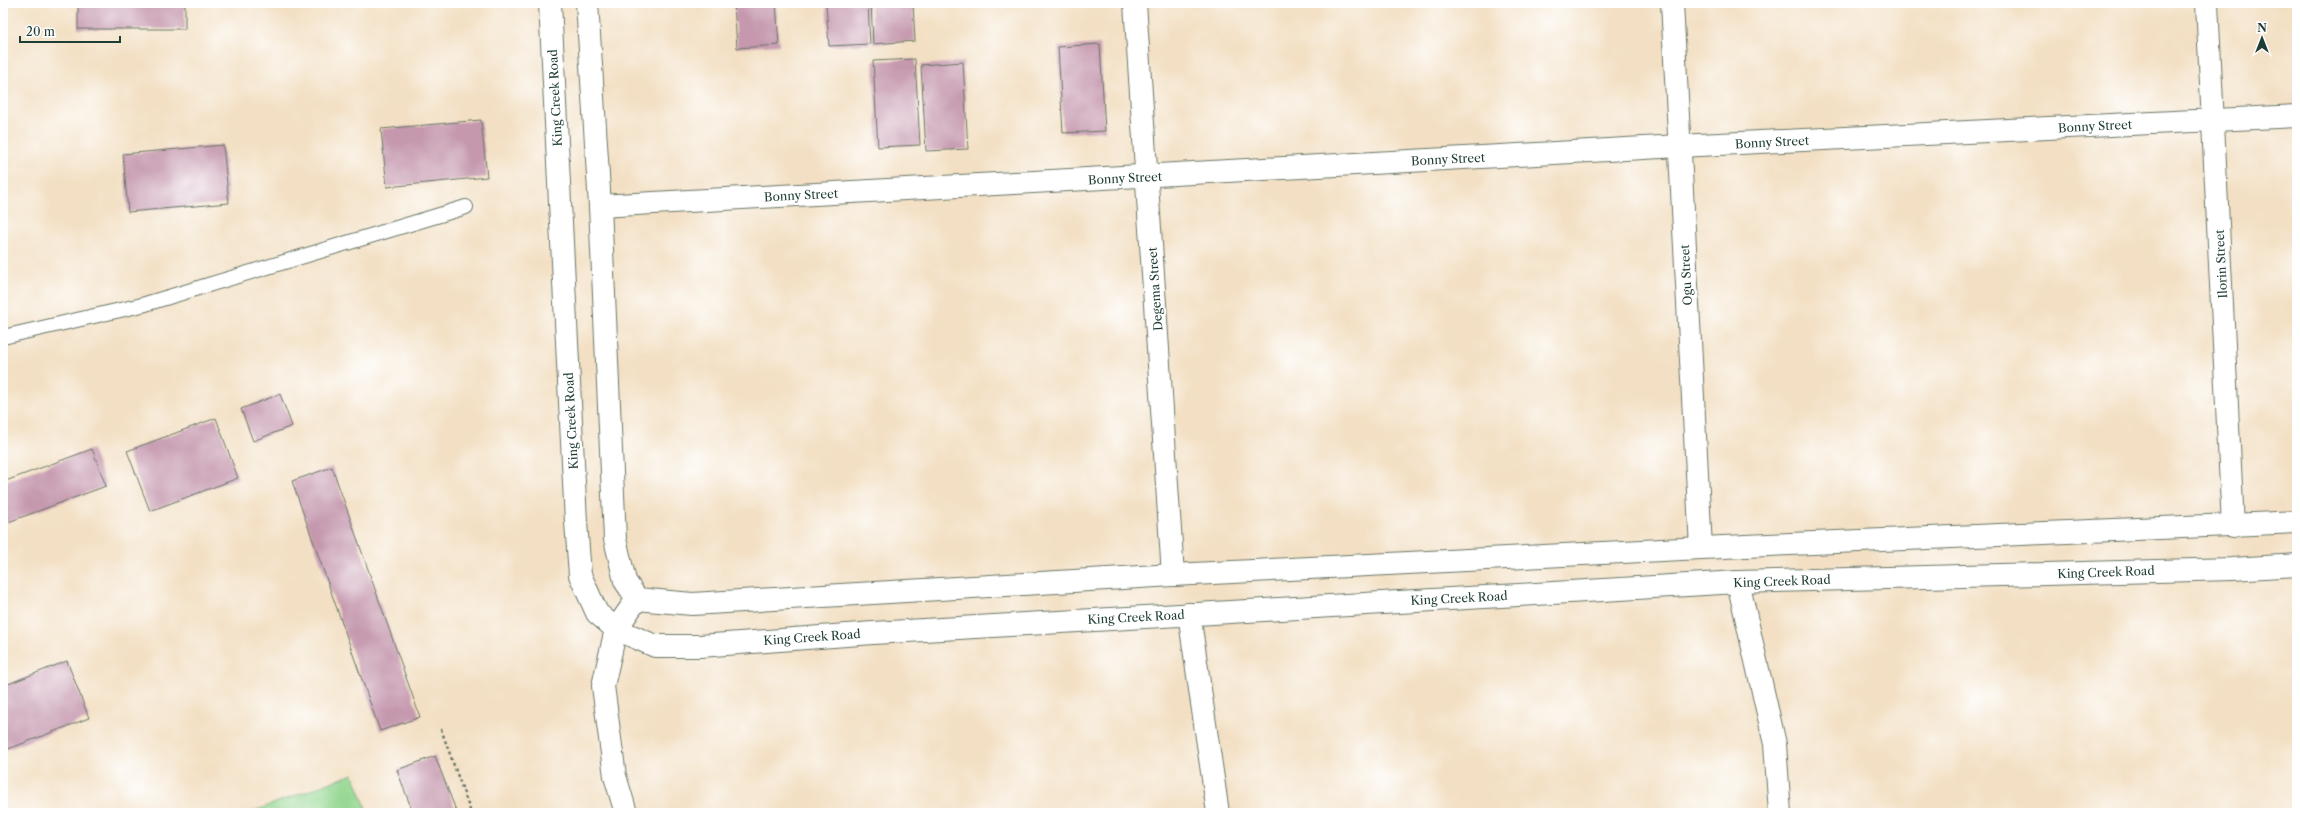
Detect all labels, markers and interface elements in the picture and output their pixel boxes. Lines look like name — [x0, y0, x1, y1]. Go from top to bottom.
scale bar — [20, 18, 120, 44]
north arrow — [2242, 18, 2282, 58]
text: N — [2257, 21, 2267, 35]
text: 20 m — [26, 24, 55, 39]
street label: King Creek Road — [545, 48, 565, 147]
street label: Bonny Street — [2058, 117, 2133, 135]
street label: Bonny Street — [1735, 133, 1810, 151]
street label: Bonny Street — [1411, 150, 1486, 168]
street label: Bonny Street — [1088, 169, 1163, 187]
street label: Bonny Street — [764, 186, 839, 204]
street label: Ilorin Street — [2212, 228, 2230, 299]
street label: Ogu Street — [1677, 243, 1695, 306]
street label: Degema Street — [1145, 246, 1165, 331]
street label: King Creek Road — [561, 371, 581, 470]
street label: King Creek Road — [2057, 563, 2156, 581]
street label: King Creek Road — [1733, 572, 1832, 590]
street label: King Creek Road — [1410, 588, 1509, 608]
street label: King Creek Road — [1087, 607, 1186, 627]
street label: King Creek Road — [763, 626, 862, 648]

